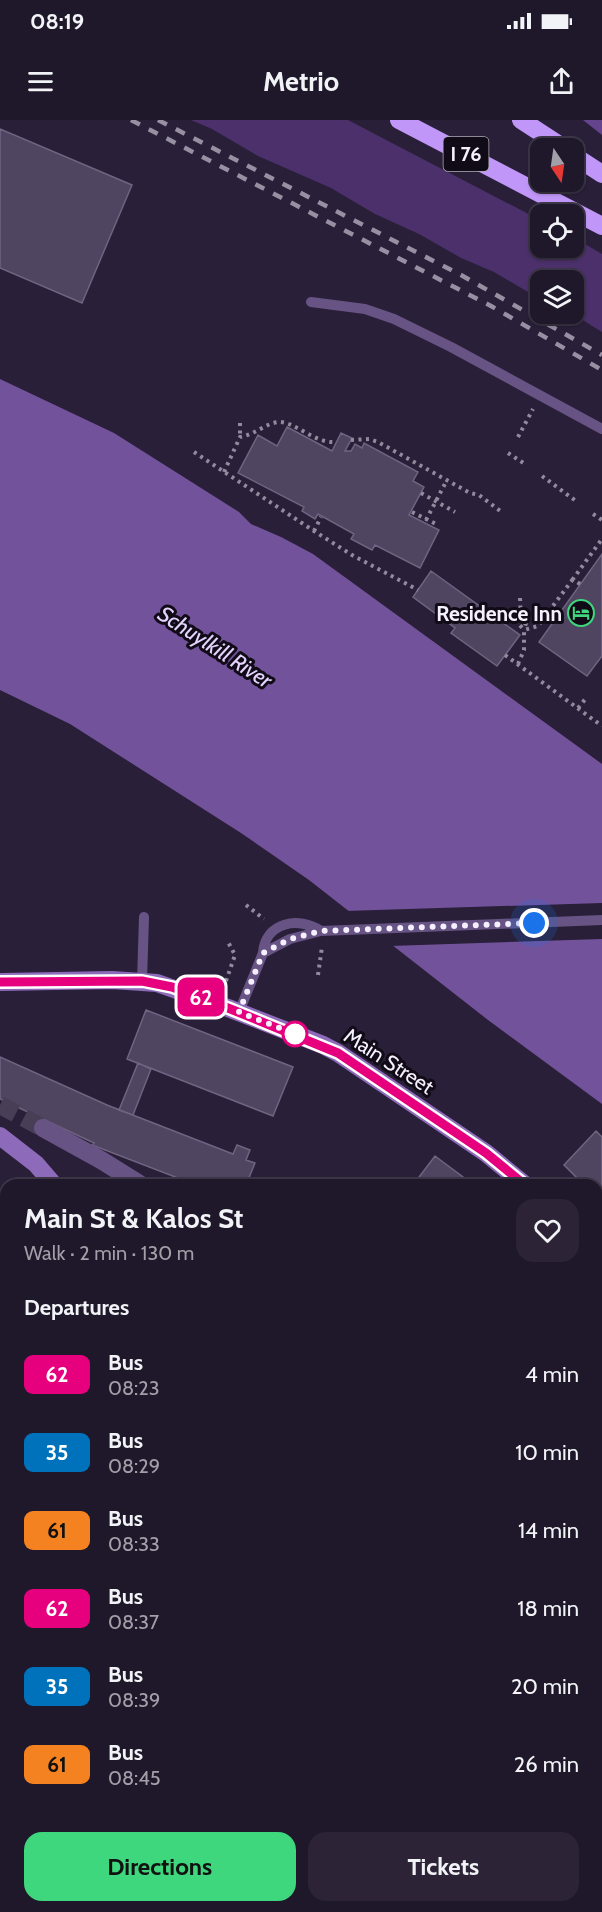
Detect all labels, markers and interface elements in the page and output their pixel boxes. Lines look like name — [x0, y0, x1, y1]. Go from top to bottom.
text: 08:19 — [30, 8, 84, 35]
icon: menu — [24, 65, 57, 98]
text: Metrio — [263, 65, 339, 98]
icon: share — [545, 65, 578, 98]
road number: I 76 — [444, 137, 488, 171]
north arrow — [530, 138, 584, 192]
map controls — [530, 138, 584, 324]
button: locate — [530, 204, 584, 258]
button: layers — [530, 270, 584, 324]
hotel icon: Residence Inn — [566, 598, 596, 628]
water label: Schuylkill River — [153, 600, 278, 695]
place label: Residence Inn — [436, 601, 562, 626]
your location — [519, 908, 549, 938]
line badge: 62 — [174, 978, 228, 1016]
text: 62 — [190, 985, 212, 1010]
unlabelled marker — [282, 1021, 308, 1047]
street label: Main Street — [339, 1023, 439, 1099]
button: heart — [516, 1199, 579, 1262]
text: Main St & Kalos St — [24, 1201, 244, 1235]
text: Walk · 2 min · 130 m — [24, 1241, 194, 1265]
text: Departures — [24, 1294, 129, 1321]
text: Bus — [108, 1349, 143, 1376]
text: 4 min — [525, 1361, 579, 1388]
text: 62 — [46, 1362, 68, 1387]
text: 08:23 — [108, 1376, 160, 1400]
text: Bus — [108, 1427, 143, 1454]
text: 10 min — [515, 1439, 579, 1466]
text: 35 — [46, 1440, 68, 1465]
text: 08:29 — [108, 1454, 160, 1478]
text: Bus — [108, 1505, 143, 1532]
text: 14 min — [518, 1517, 579, 1544]
text: 61 — [47, 1518, 67, 1543]
text: 08:33 — [108, 1532, 160, 1556]
text: Bus — [108, 1583, 143, 1610]
text: 18 min — [517, 1595, 579, 1622]
text: 62 — [46, 1596, 68, 1621]
text: 08:37 — [108, 1610, 159, 1634]
text: Bus — [108, 1661, 143, 1688]
text: 20 min — [511, 1673, 579, 1700]
text: 35 — [46, 1674, 68, 1699]
text: 08:39 — [108, 1688, 160, 1712]
text: Bus — [108, 1739, 143, 1766]
text: 26 min — [514, 1751, 579, 1778]
text: 61 — [47, 1752, 67, 1777]
text: 08:45 — [108, 1766, 161, 1790]
button: Directions — [24, 1832, 296, 1901]
button: Tickets — [308, 1832, 579, 1901]

